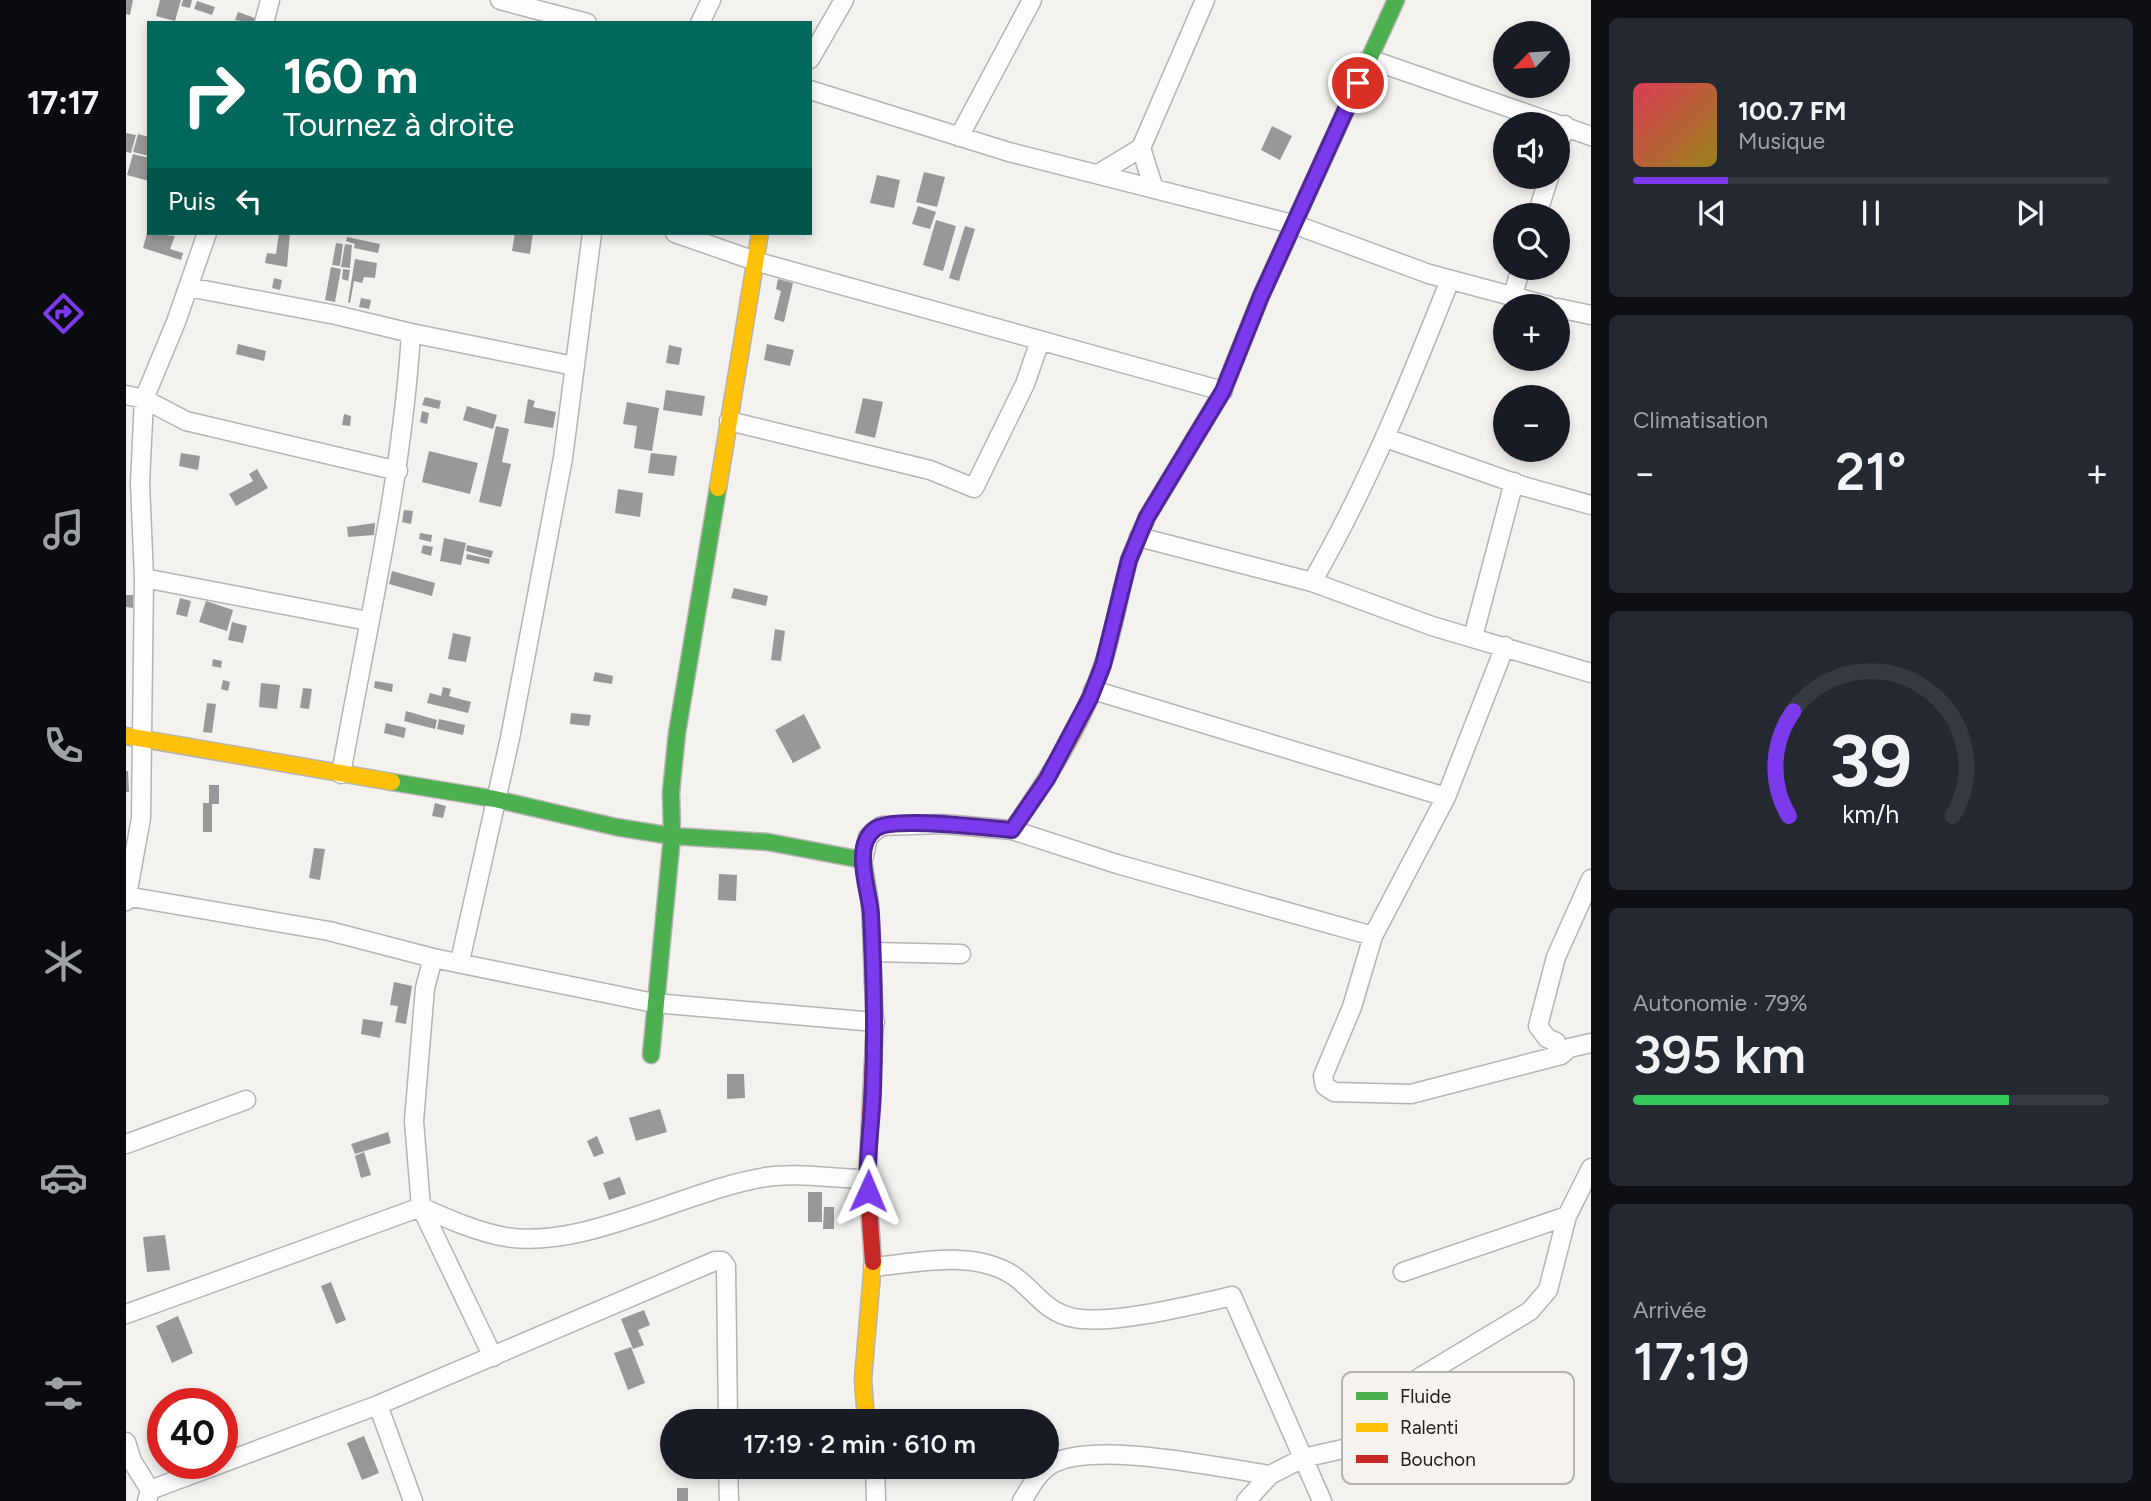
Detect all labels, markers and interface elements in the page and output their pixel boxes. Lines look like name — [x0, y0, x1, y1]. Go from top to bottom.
north arrow — [1493, 21, 1570, 98]
map controls — [1493, 21, 1570, 462]
text: 160 m — [283, 46, 418, 105]
icon: right — [168, 49, 259, 140]
pin — [1328, 53, 1388, 113]
icon: arrive — [1339, 64, 1377, 102]
text: 17:17 — [27, 84, 99, 122]
text: 100.7 FM — [1738, 95, 1846, 127]
text: Tournez à droite — [283, 106, 514, 144]
button: sound — [1493, 112, 1570, 189]
text: Musique — [1738, 127, 1825, 155]
icon: left — [230, 182, 268, 220]
text: Puis — [168, 185, 216, 217]
icon: previous — [1693, 194, 1731, 232]
icon: pause — [1852, 194, 1890, 232]
icon: next — [2011, 194, 2049, 232]
button: search — [1493, 203, 1570, 280]
icon: directions — [39, 289, 88, 338]
button: + — [1493, 294, 1570, 371]
button: − — [1493, 385, 1570, 462]
text: Climatisation — [1633, 406, 1768, 434]
text: 21° — [1836, 441, 1906, 503]
text: − — [1633, 450, 1657, 496]
text: + — [2085, 450, 2109, 496]
icon: music — [39, 505, 88, 554]
text: 39 — [1830, 718, 1912, 805]
icon: phone — [39, 721, 88, 770]
text: km/h — [1842, 799, 1900, 829]
icon: climate — [39, 937, 88, 986]
text: Autonomie · 79% — [1633, 989, 1808, 1017]
text: 395 km — [1633, 1024, 1806, 1086]
icon: car — [39, 1153, 88, 1202]
position arrow — [831, 1154, 905, 1228]
text: Arrivée — [1633, 1296, 1706, 1324]
text: 17:19 — [1633, 1331, 1750, 1393]
icon: filters — [39, 1369, 88, 1418]
legend — [1342, 1372, 1574, 1484]
text: Fluide — [1400, 1385, 1451, 1408]
speed limit sign: 40 — [147, 1388, 238, 1479]
text: Ralenti — [1400, 1416, 1458, 1439]
text: 17:19 · 2 min · 610 m — [743, 1428, 976, 1460]
text: Bouchon — [1400, 1448, 1476, 1471]

